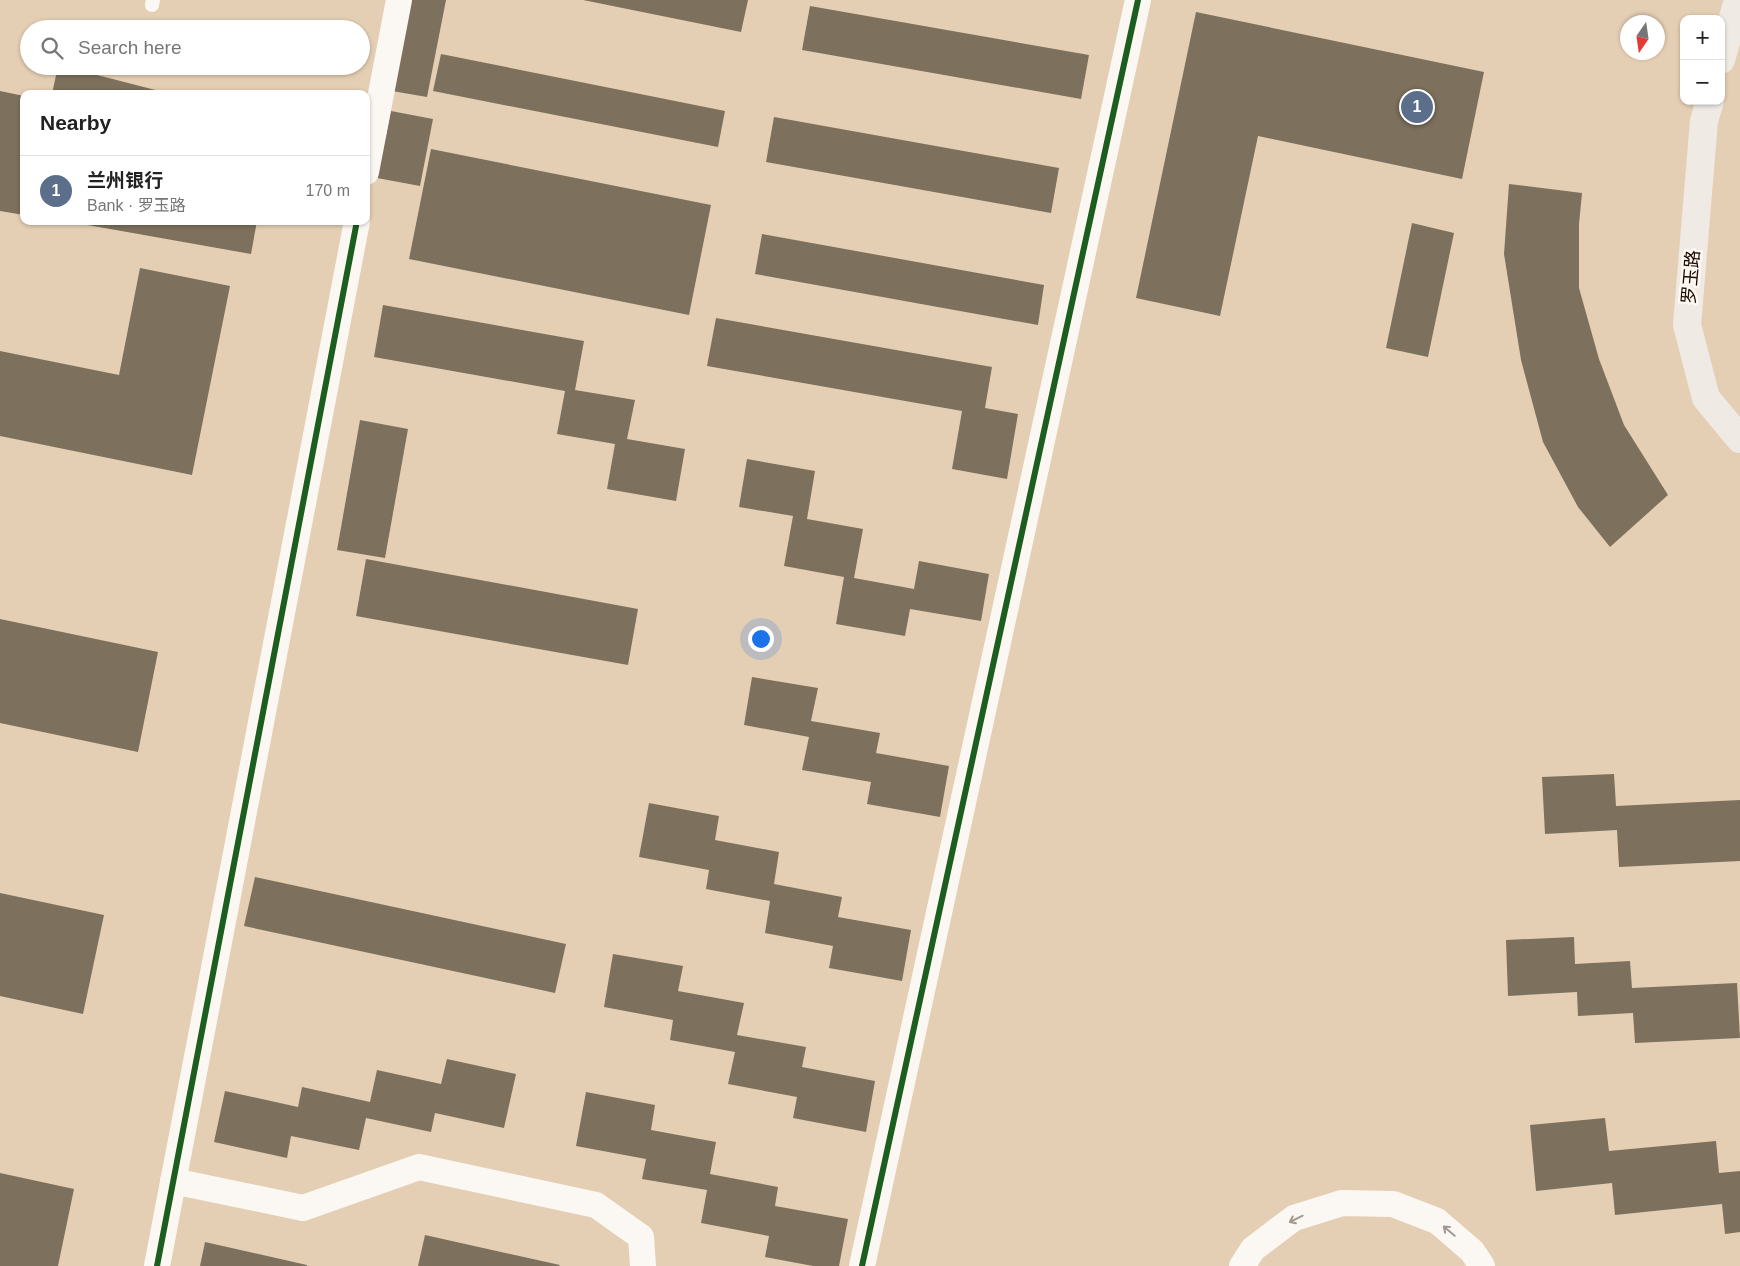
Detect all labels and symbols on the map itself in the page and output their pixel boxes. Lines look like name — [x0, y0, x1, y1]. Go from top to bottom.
north arrow — [1620, 15, 1665, 60]
pin: 1 — [1401, 88, 1433, 126]
street label: 罗玉路 — [1679, 249, 1703, 305]
your location — [748, 626, 774, 652]
one-way arrow — [1289, 1214, 1304, 1224]
one-way arrow — [1442, 1226, 1455, 1237]

